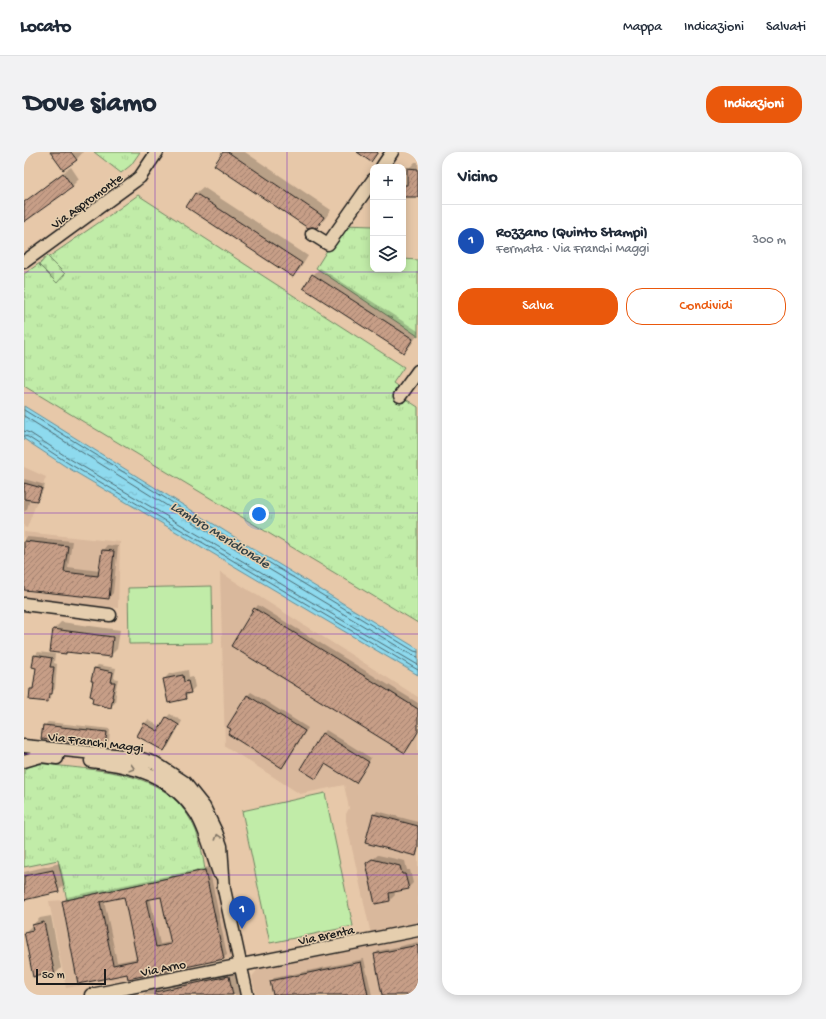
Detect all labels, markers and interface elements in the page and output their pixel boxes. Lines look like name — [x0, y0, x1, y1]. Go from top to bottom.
text: Locato — [20, 16, 71, 39]
text: Mappa — [623, 19, 662, 36]
text: Indicazioni — [684, 19, 744, 36]
text: Salvati — [766, 19, 806, 36]
button: Indicazioni — [706, 86, 802, 123]
text: Dove siamo — [24, 88, 157, 121]
map controls — [370, 164, 406, 272]
button: + — [370, 164, 406, 200]
text: Vicino — [458, 168, 498, 188]
street label: Via Aspromonte — [48, 171, 126, 234]
button: − — [370, 200, 406, 236]
text: Rozzano (Quinto Stampi) — [496, 224, 648, 242]
text: 1 — [468, 233, 474, 248]
text: 300 m — [752, 233, 786, 248]
button: layers — [370, 236, 406, 272]
text: Fermata · Via Franchi Maggi — [496, 242, 649, 257]
button: Salva — [458, 288, 618, 325]
button: Condividi — [626, 288, 786, 325]
water label: Lambro Meridionale — [167, 499, 273, 574]
your location — [249, 504, 269, 524]
street label: Via Franchi Maggi — [46, 730, 144, 757]
one-way arrow — [128, 763, 135, 772]
one-way arrow — [214, 833, 223, 840]
pin: 1 — [229, 896, 255, 929]
street label: Via Brenta — [296, 923, 357, 950]
street label: Via Arno — [139, 958, 188, 981]
scale bar — [36, 967, 106, 986]
text: 50 m — [42, 970, 64, 982]

